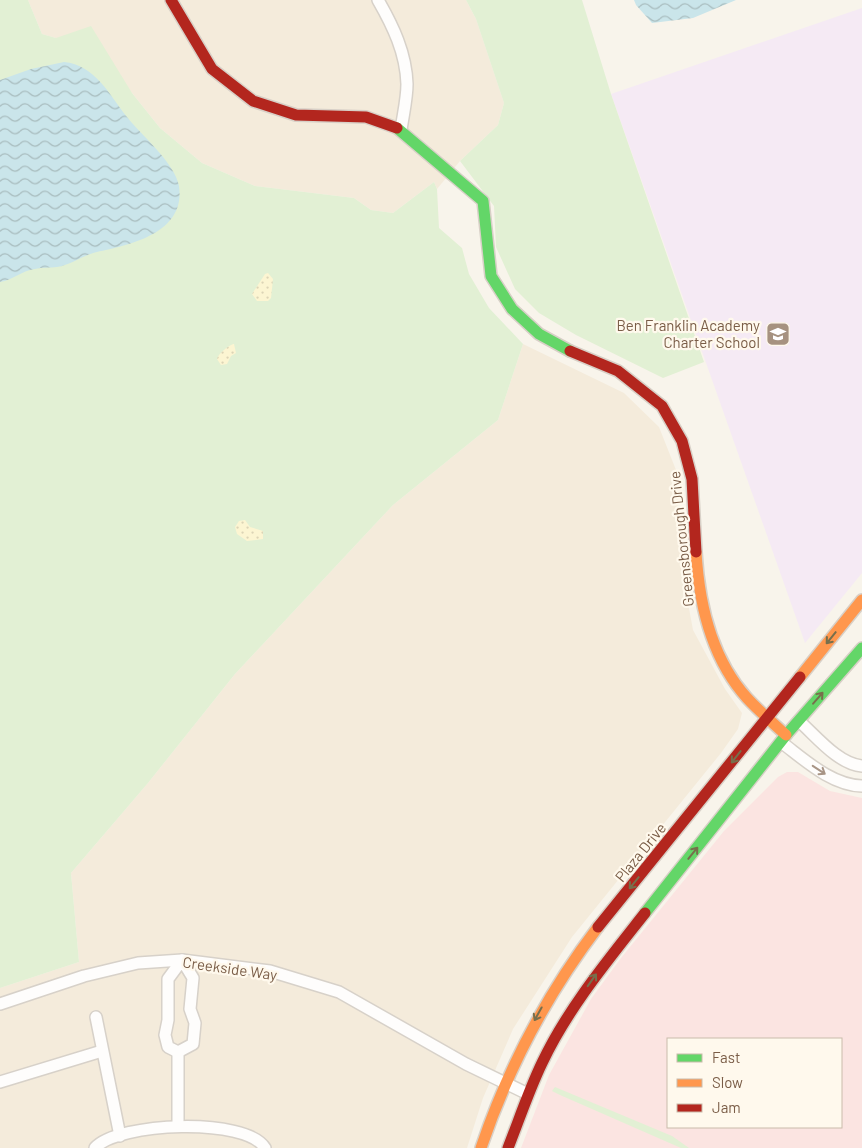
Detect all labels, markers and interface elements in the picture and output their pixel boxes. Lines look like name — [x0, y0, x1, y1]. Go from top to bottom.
place label: Ben Franklin Academy Charter School — [616, 316, 760, 351]
school or university icon: Ben Franklin Academy Charter School — [765, 321, 791, 347]
street label: Greensborough Drive — [665, 470, 697, 608]
one-way arrow — [826, 631, 837, 644]
one-way arrow — [813, 692, 824, 705]
one-way arrow — [731, 750, 741, 764]
one-way arrow — [811, 765, 825, 775]
street label: Plaza Drive — [611, 819, 669, 885]
one-way arrow — [688, 846, 699, 859]
one-way arrow — [629, 877, 640, 890]
street label: Creekside Way — [182, 952, 278, 984]
one-way arrow — [587, 973, 597, 987]
one-way arrow — [533, 1007, 543, 1022]
legend — [667, 1038, 842, 1128]
text: Fast — [712, 1048, 740, 1066]
text: Slow — [712, 1073, 743, 1091]
text: Jam — [712, 1098, 741, 1116]

